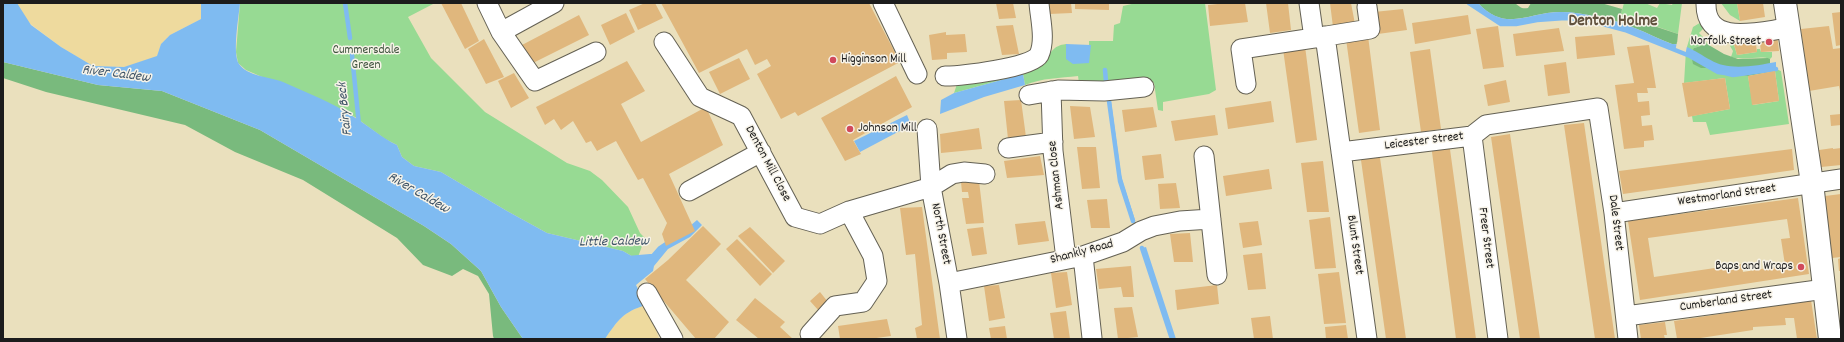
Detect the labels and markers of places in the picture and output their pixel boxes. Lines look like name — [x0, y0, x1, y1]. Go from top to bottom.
place label: Norfolk Street — [1691, 34, 1761, 50]
marker: Norfolk Street — [1764, 37, 1774, 47]
place label: Higginson Mill — [841, 52, 906, 68]
marker: Higginson Mill — [828, 55, 838, 65]
place label: Johnson Mill — [858, 121, 917, 137]
marker: Johnson Mill — [845, 124, 855, 134]
place label: Baps and Wraps — [1715, 259, 1793, 275]
marker: Baps and Wraps — [1796, 262, 1806, 272]

